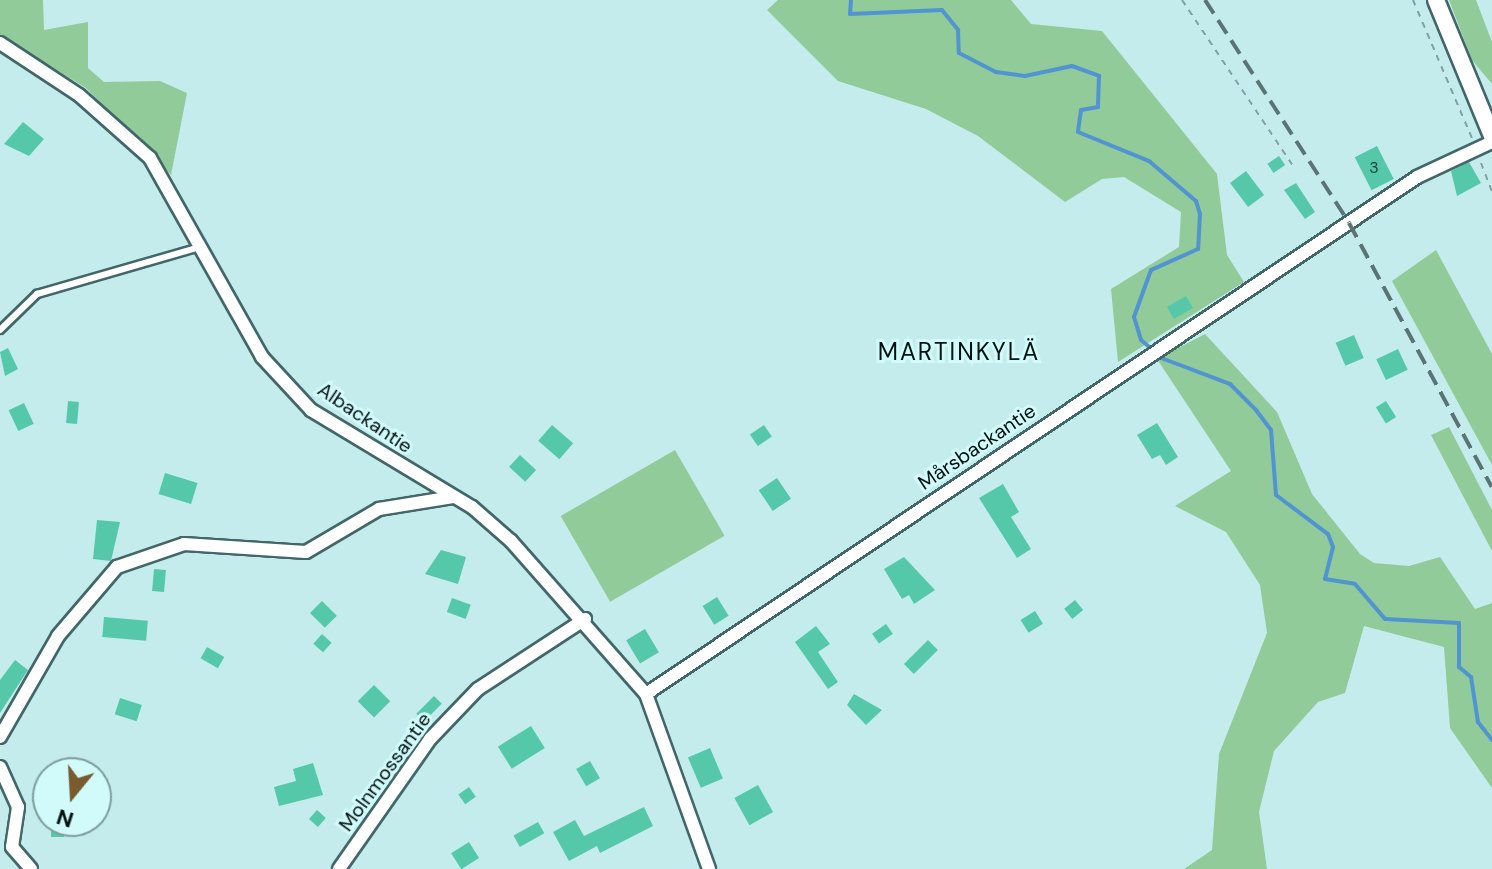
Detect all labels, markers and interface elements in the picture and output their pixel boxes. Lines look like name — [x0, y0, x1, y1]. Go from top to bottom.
house number: 3 — [1369, 158, 1379, 178]
district label: MARTINKYLÄ — [878, 338, 1040, 366]
street label: Albackantie — [313, 378, 417, 458]
street label: Mårsbackantie — [914, 399, 1040, 495]
street label: Molnmossantie — [334, 708, 436, 836]
north arrow — [32, 757, 112, 837]
text: N — [53, 802, 77, 835]

